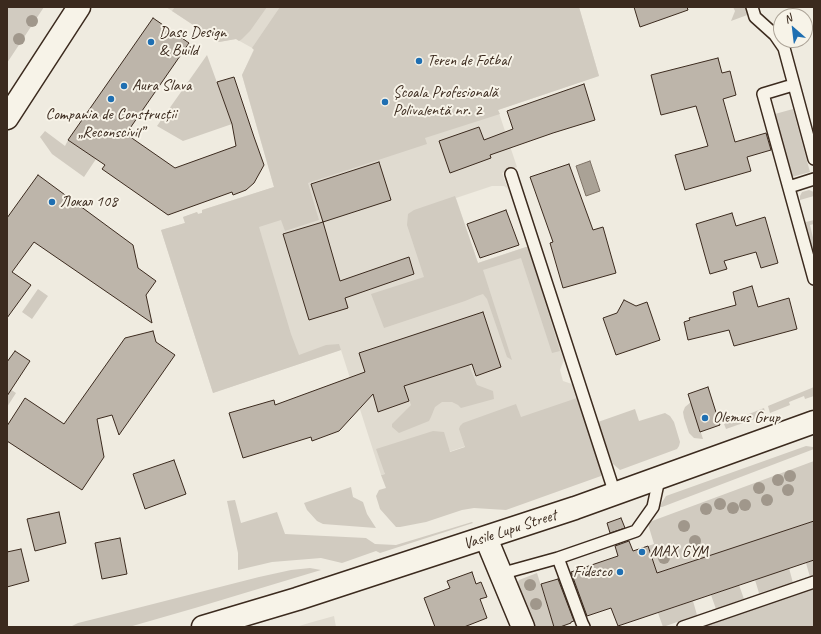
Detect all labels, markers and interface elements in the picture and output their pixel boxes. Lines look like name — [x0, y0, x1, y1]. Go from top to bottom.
north arrow — [773, 8, 813, 48]
text: N — [782, 11, 794, 26]
place label: Dasc Design & Build — [159, 23, 226, 61]
marker: Dasc Design & Build — [146, 37, 156, 47]
place label: Teren de Fotbal — [427, 51, 509, 71]
marker: Teren de Fotbal — [414, 56, 424, 66]
place label: Aura Slava — [132, 76, 191, 96]
marker: Aura Slava — [119, 81, 129, 91]
place label: Școala Profesională Polivalentă nr. 2 — [393, 83, 498, 121]
marker: Compania de Construcții „Reconscivil” — [106, 94, 116, 104]
marker: Școala Profesională Polivalentă nr. 2 — [380, 97, 390, 107]
place label: Compania de Construcții „Reconscivil” — [46, 105, 176, 143]
place label: Локал 108 — [60, 192, 117, 212]
marker: Локал 108 — [47, 197, 57, 207]
place label: Olemus Grup — [713, 408, 780, 428]
marker: Olemus Grup — [700, 413, 710, 423]
street label: Vasile Lupu Street — [461, 506, 559, 554]
place label: MAX GYM — [650, 542, 708, 562]
marker: MAX GYM — [637, 547, 647, 557]
place label: Fidesco — [573, 562, 612, 582]
marker: Fidesco — [615, 567, 625, 577]

